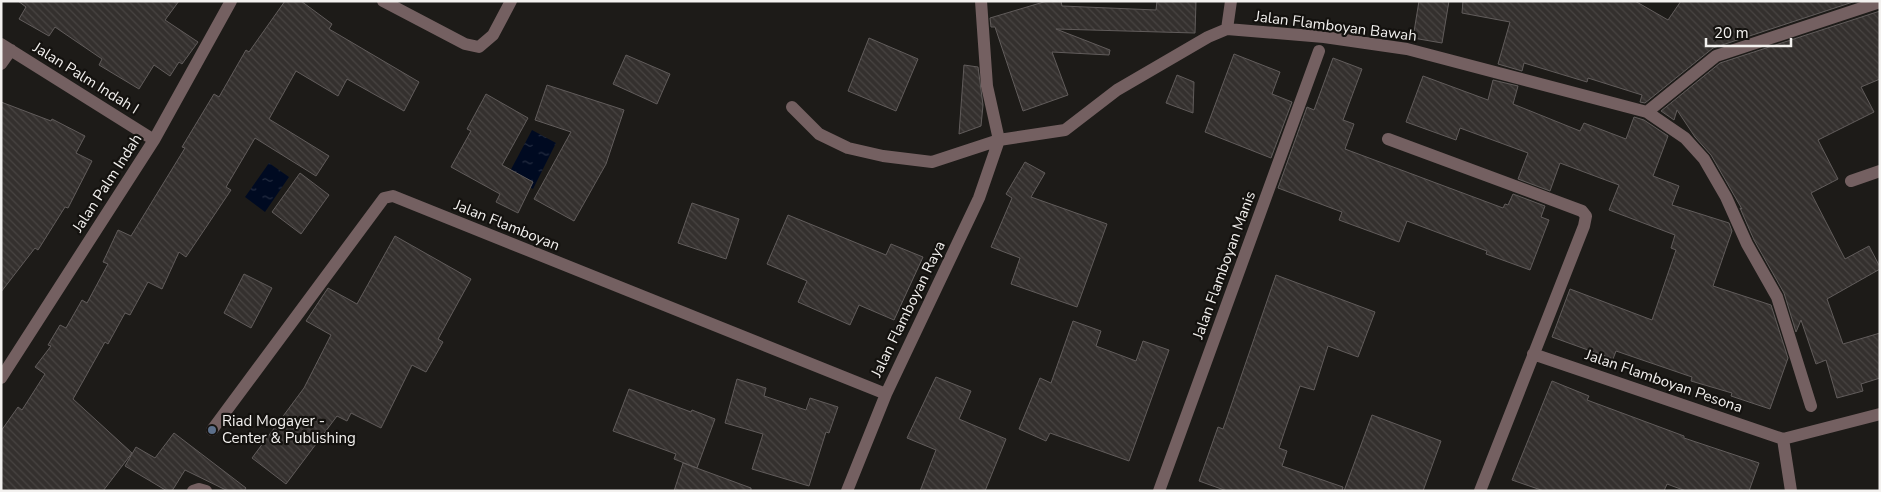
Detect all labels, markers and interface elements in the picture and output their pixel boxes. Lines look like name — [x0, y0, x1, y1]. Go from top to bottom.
street label: Jalan Flamboyan Bawah — [1253, 6, 1418, 46]
scale bar — [1706, 15, 1791, 47]
text: 20 m — [1714, 23, 1749, 43]
street label: Jalan Palm Indah I — [29, 37, 143, 119]
street label: Jalan Palm Indah — [67, 130, 146, 237]
street label: Jalan Flamboyan Manis — [1188, 188, 1260, 343]
street label: Jalan Flamboyan — [450, 194, 563, 255]
street label: Jalan Flamboyan Raya — [866, 238, 950, 381]
street label: Jalan Flamboyan Pesona — [1582, 344, 1745, 417]
place label: Riad Mogayer - Center & Publishing — [222, 411, 356, 448]
marker: Riad Mogayer - Center & Publishing — [206, 424, 218, 436]

